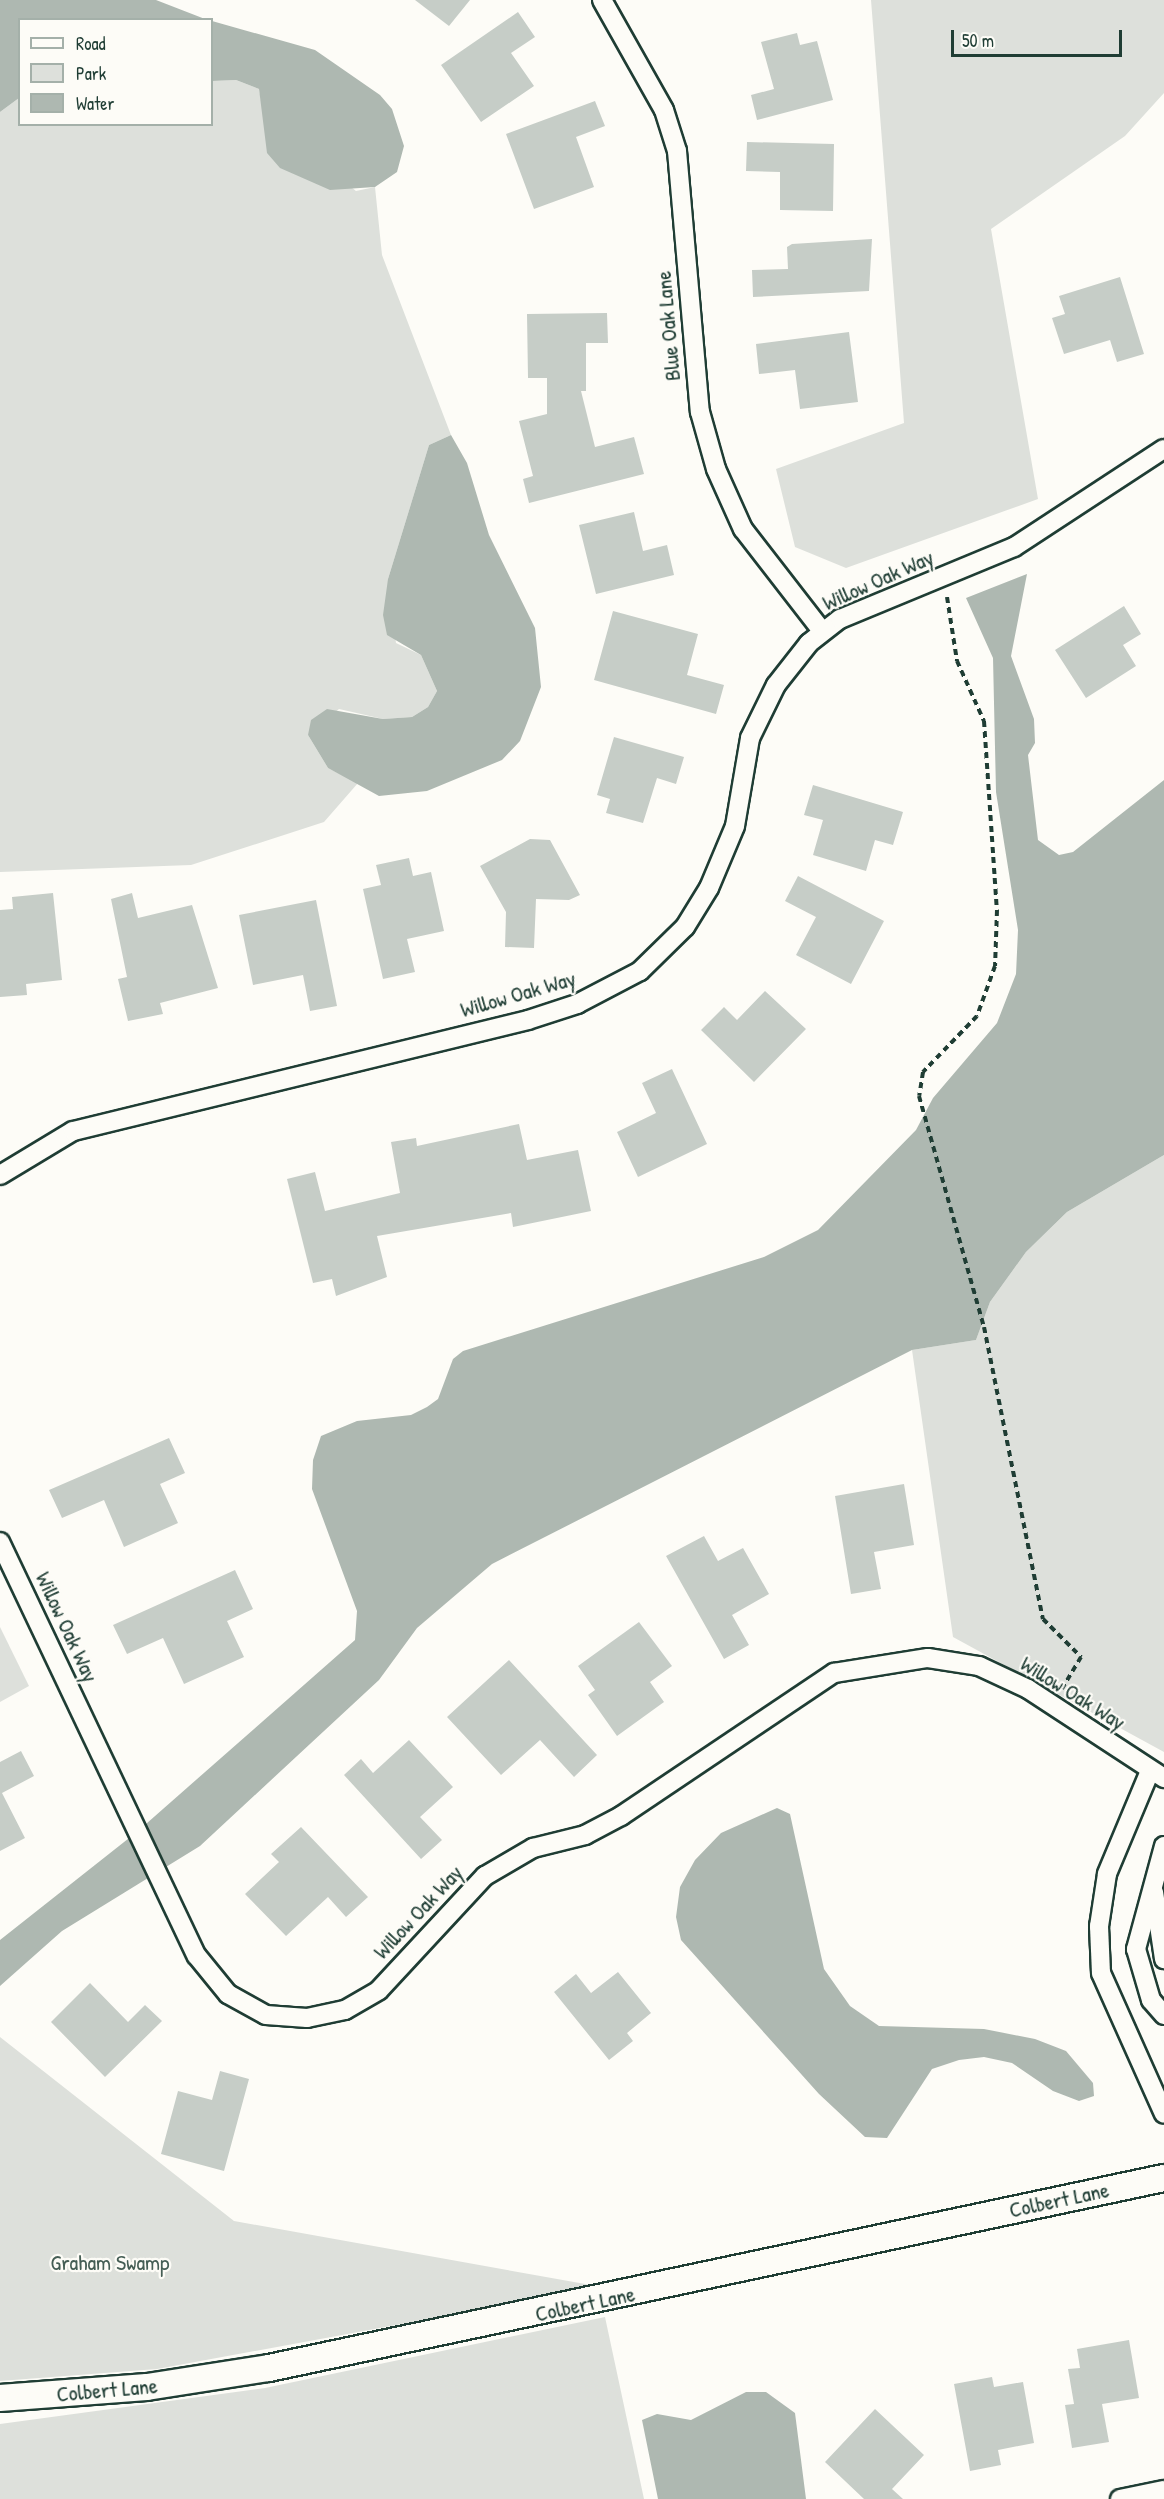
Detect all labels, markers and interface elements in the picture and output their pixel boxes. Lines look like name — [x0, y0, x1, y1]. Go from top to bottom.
legend — [18, 18, 213, 126]
scale bar — [954, 18, 1125, 56]
text: 50 m — [962, 28, 994, 53]
text: Road — [76, 31, 106, 56]
text: Park — [76, 61, 106, 86]
text: Water — [76, 91, 114, 116]
street label: Blue Oak Lane — [650, 270, 686, 382]
street label: Willow Oak Way — [818, 544, 938, 616]
street label: Willow Oak Way — [457, 965, 579, 1023]
street label: Willow Oak Way — [30, 1568, 104, 1686]
street label: Willow Oak Way — [1016, 1650, 1130, 1736]
street label: Willow Oak Way — [368, 1860, 468, 1964]
street label: Colbert Lane — [1007, 2177, 1111, 2223]
park label: Graham Swamp — [51, 2250, 169, 2276]
street label: Colbert Lane — [533, 2281, 637, 2327]
street label: Colbert Lane — [55, 2372, 159, 2408]

